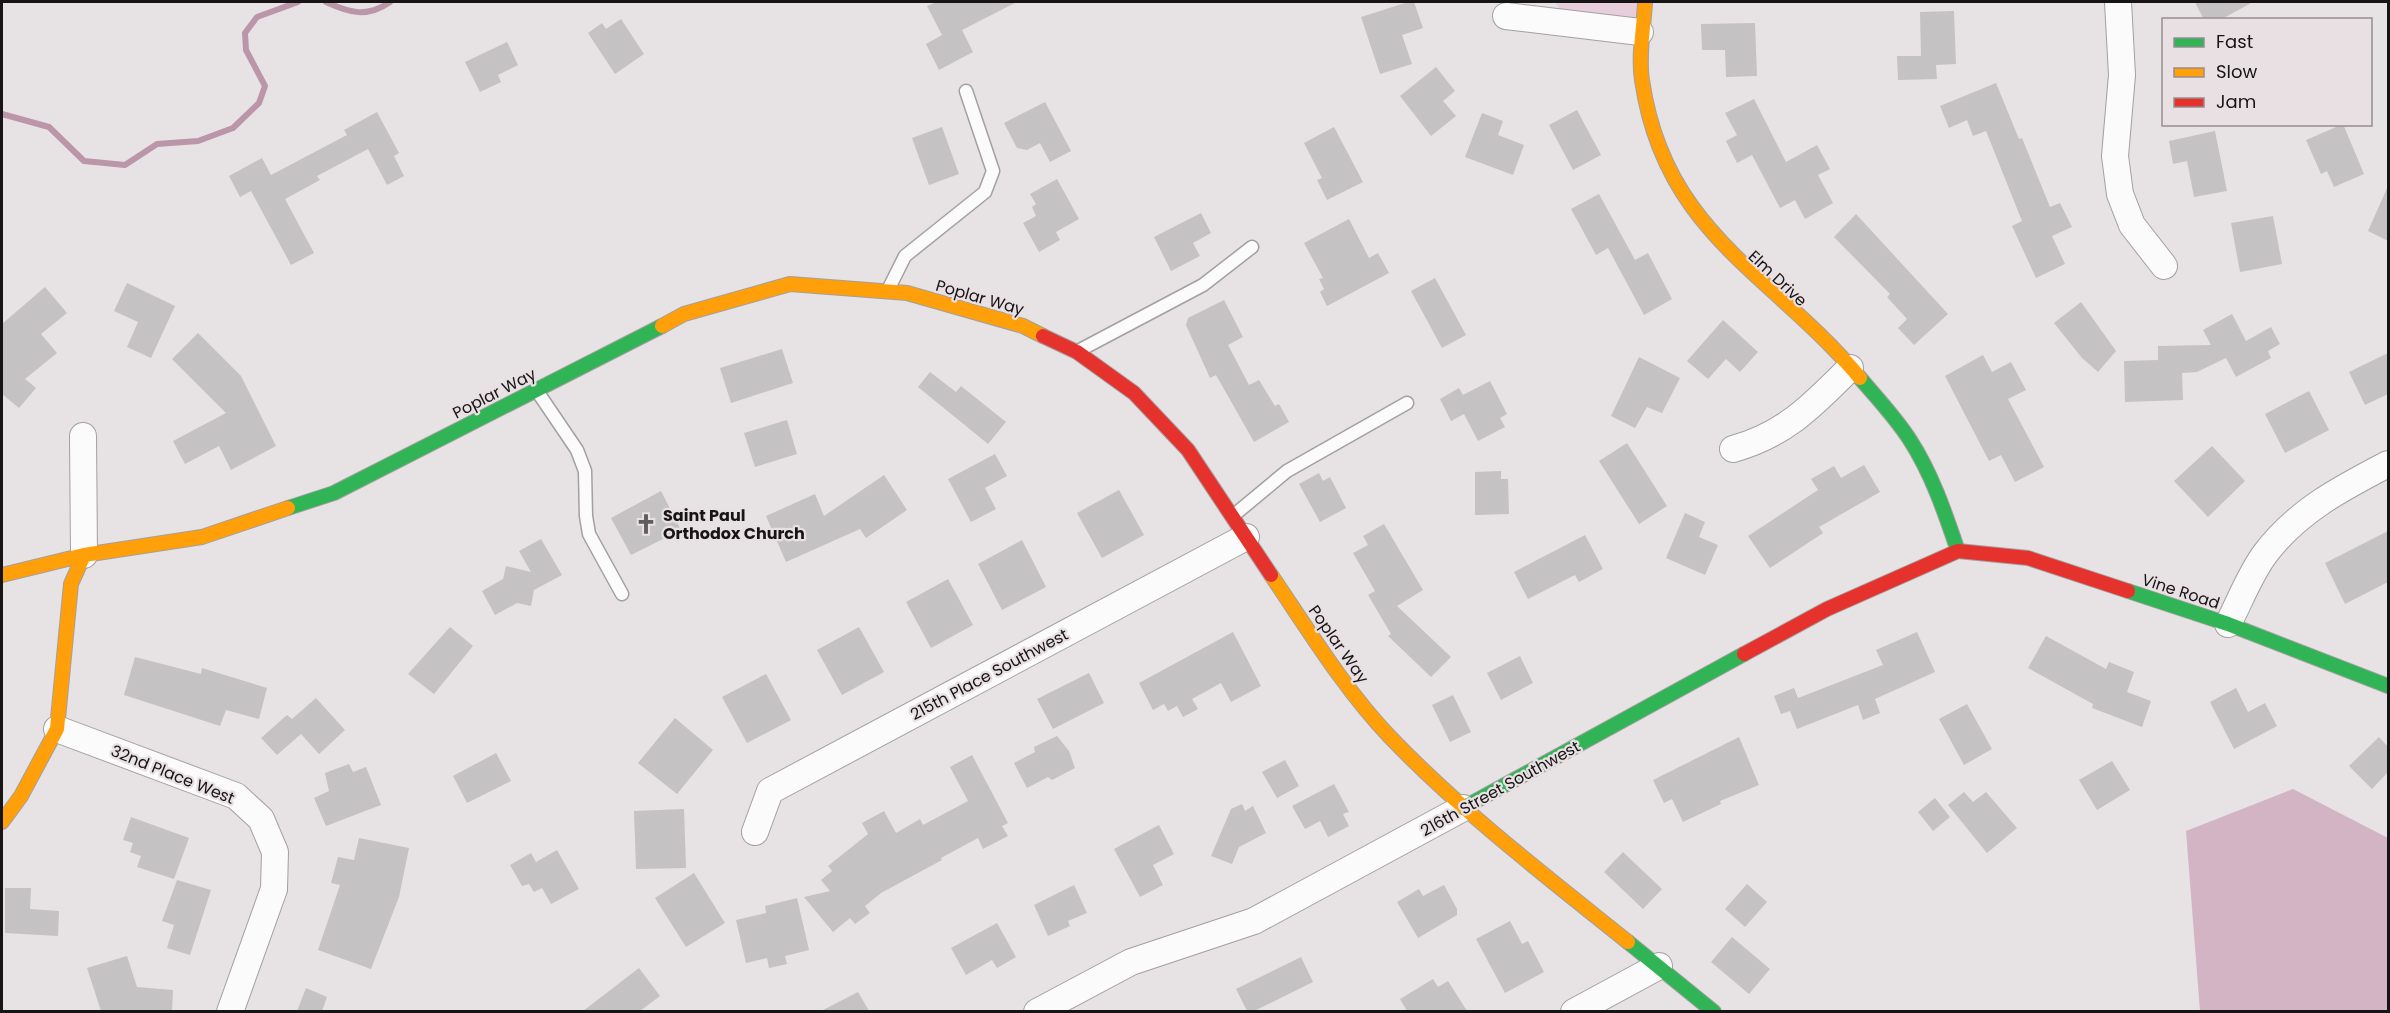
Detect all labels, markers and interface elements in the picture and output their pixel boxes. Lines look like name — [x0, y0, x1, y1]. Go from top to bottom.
legend — [2162, 18, 2372, 126]
text: Fast — [2216, 29, 2253, 54]
text: Slow — [2216, 59, 2258, 84]
text: Jam — [2216, 89, 2256, 114]
street label: Elm Drive — [1743, 245, 1812, 312]
street label: Poplar Way — [933, 274, 1027, 321]
street label: Poplar Way — [449, 363, 540, 424]
place label: Saint Paul Orthodox Church — [663, 504, 805, 545]
church icon: Saint Paul Orthodox Church — [634, 512, 658, 536]
street label: Vine Road — [2139, 568, 2223, 615]
street label: Poplar Way — [1303, 601, 1374, 688]
street label: 215th Place Southwest — [906, 623, 1072, 726]
street label: 216th Street Southwest — [1416, 735, 1584, 842]
street label: 32nd Place West — [107, 739, 238, 810]

